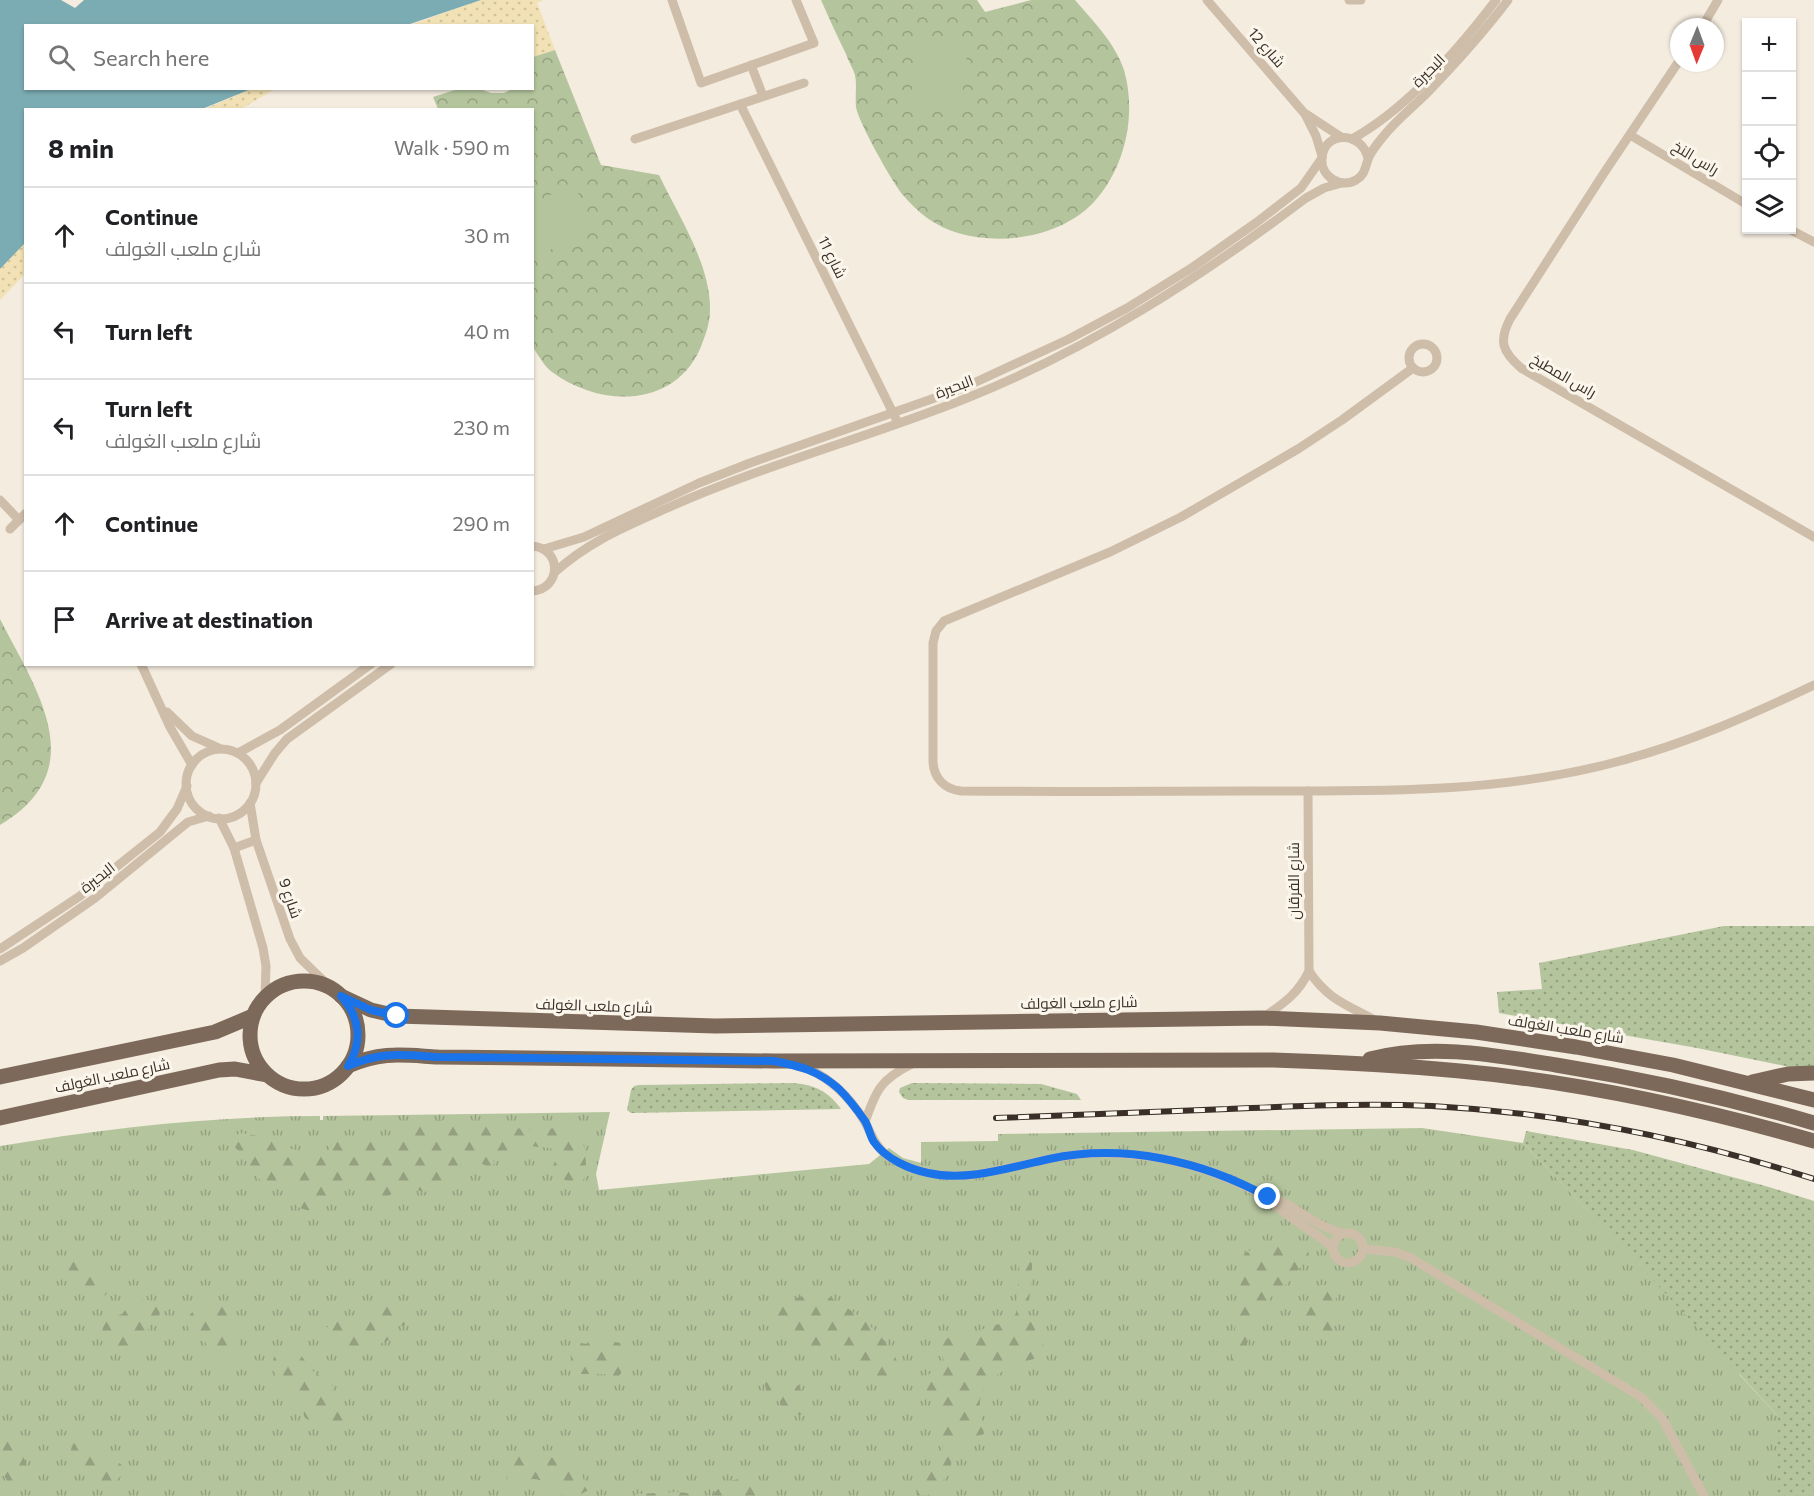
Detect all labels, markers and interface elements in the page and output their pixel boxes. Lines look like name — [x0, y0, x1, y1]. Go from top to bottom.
north arrow — [1670, 18, 1724, 72]
map controls — [1742, 18, 1796, 234]
button: + — [1742, 18, 1796, 72]
street label: شارع 12 — [1243, 23, 1289, 72]
search box — [24, 24, 534, 90]
icon: search — [45, 41, 78, 74]
text: Search here — [93, 44, 209, 71]
street label: البحيرة — [1408, 50, 1449, 91]
button: − — [1742, 72, 1796, 126]
button: locate — [1742, 126, 1796, 180]
text: 8 min — [48, 132, 114, 163]
text: Walk · 590 m — [394, 135, 510, 159]
street label: راس النخ — [1668, 136, 1722, 180]
button: layers — [1742, 180, 1796, 234]
text: Continue — [105, 203, 198, 230]
icon: ahead — [48, 219, 81, 252]
text: 30 m — [464, 223, 510, 247]
street label: شارع 11 — [812, 233, 851, 282]
text: شارع ملعب الغولف — [105, 236, 261, 260]
icon: left — [48, 315, 81, 348]
text: Turn left — [105, 318, 192, 345]
text: 40 m — [464, 319, 510, 343]
street label: راس المطبخ — [1527, 349, 1600, 403]
street label: البحيرة — [932, 371, 976, 402]
text: Turn left — [105, 395, 192, 422]
icon: left — [48, 411, 81, 444]
text: 230 m — [453, 415, 510, 439]
text: شارع ملعب الغولف — [105, 428, 261, 452]
icon: ahead — [48, 507, 81, 540]
text: Continue — [105, 510, 198, 537]
text: 290 m — [452, 511, 510, 535]
icon: arrive — [48, 603, 81, 636]
text: Arrive at destination — [105, 606, 313, 633]
street label: شارع الفرقان — [1284, 842, 1305, 920]
street label: البحيرة — [76, 858, 119, 897]
street label: شارع 9 — [273, 876, 306, 921]
street label: شارع ملعب الغولف — [1020, 992, 1138, 1015]
street label: شارع ملعب الغولف — [535, 994, 653, 1019]
route start — [383, 1002, 409, 1028]
street label: شارع ملعب الغولف — [1506, 1010, 1625, 1049]
street label: شارع ملعب الغولف — [53, 1054, 172, 1099]
route end — [1254, 1183, 1280, 1209]

